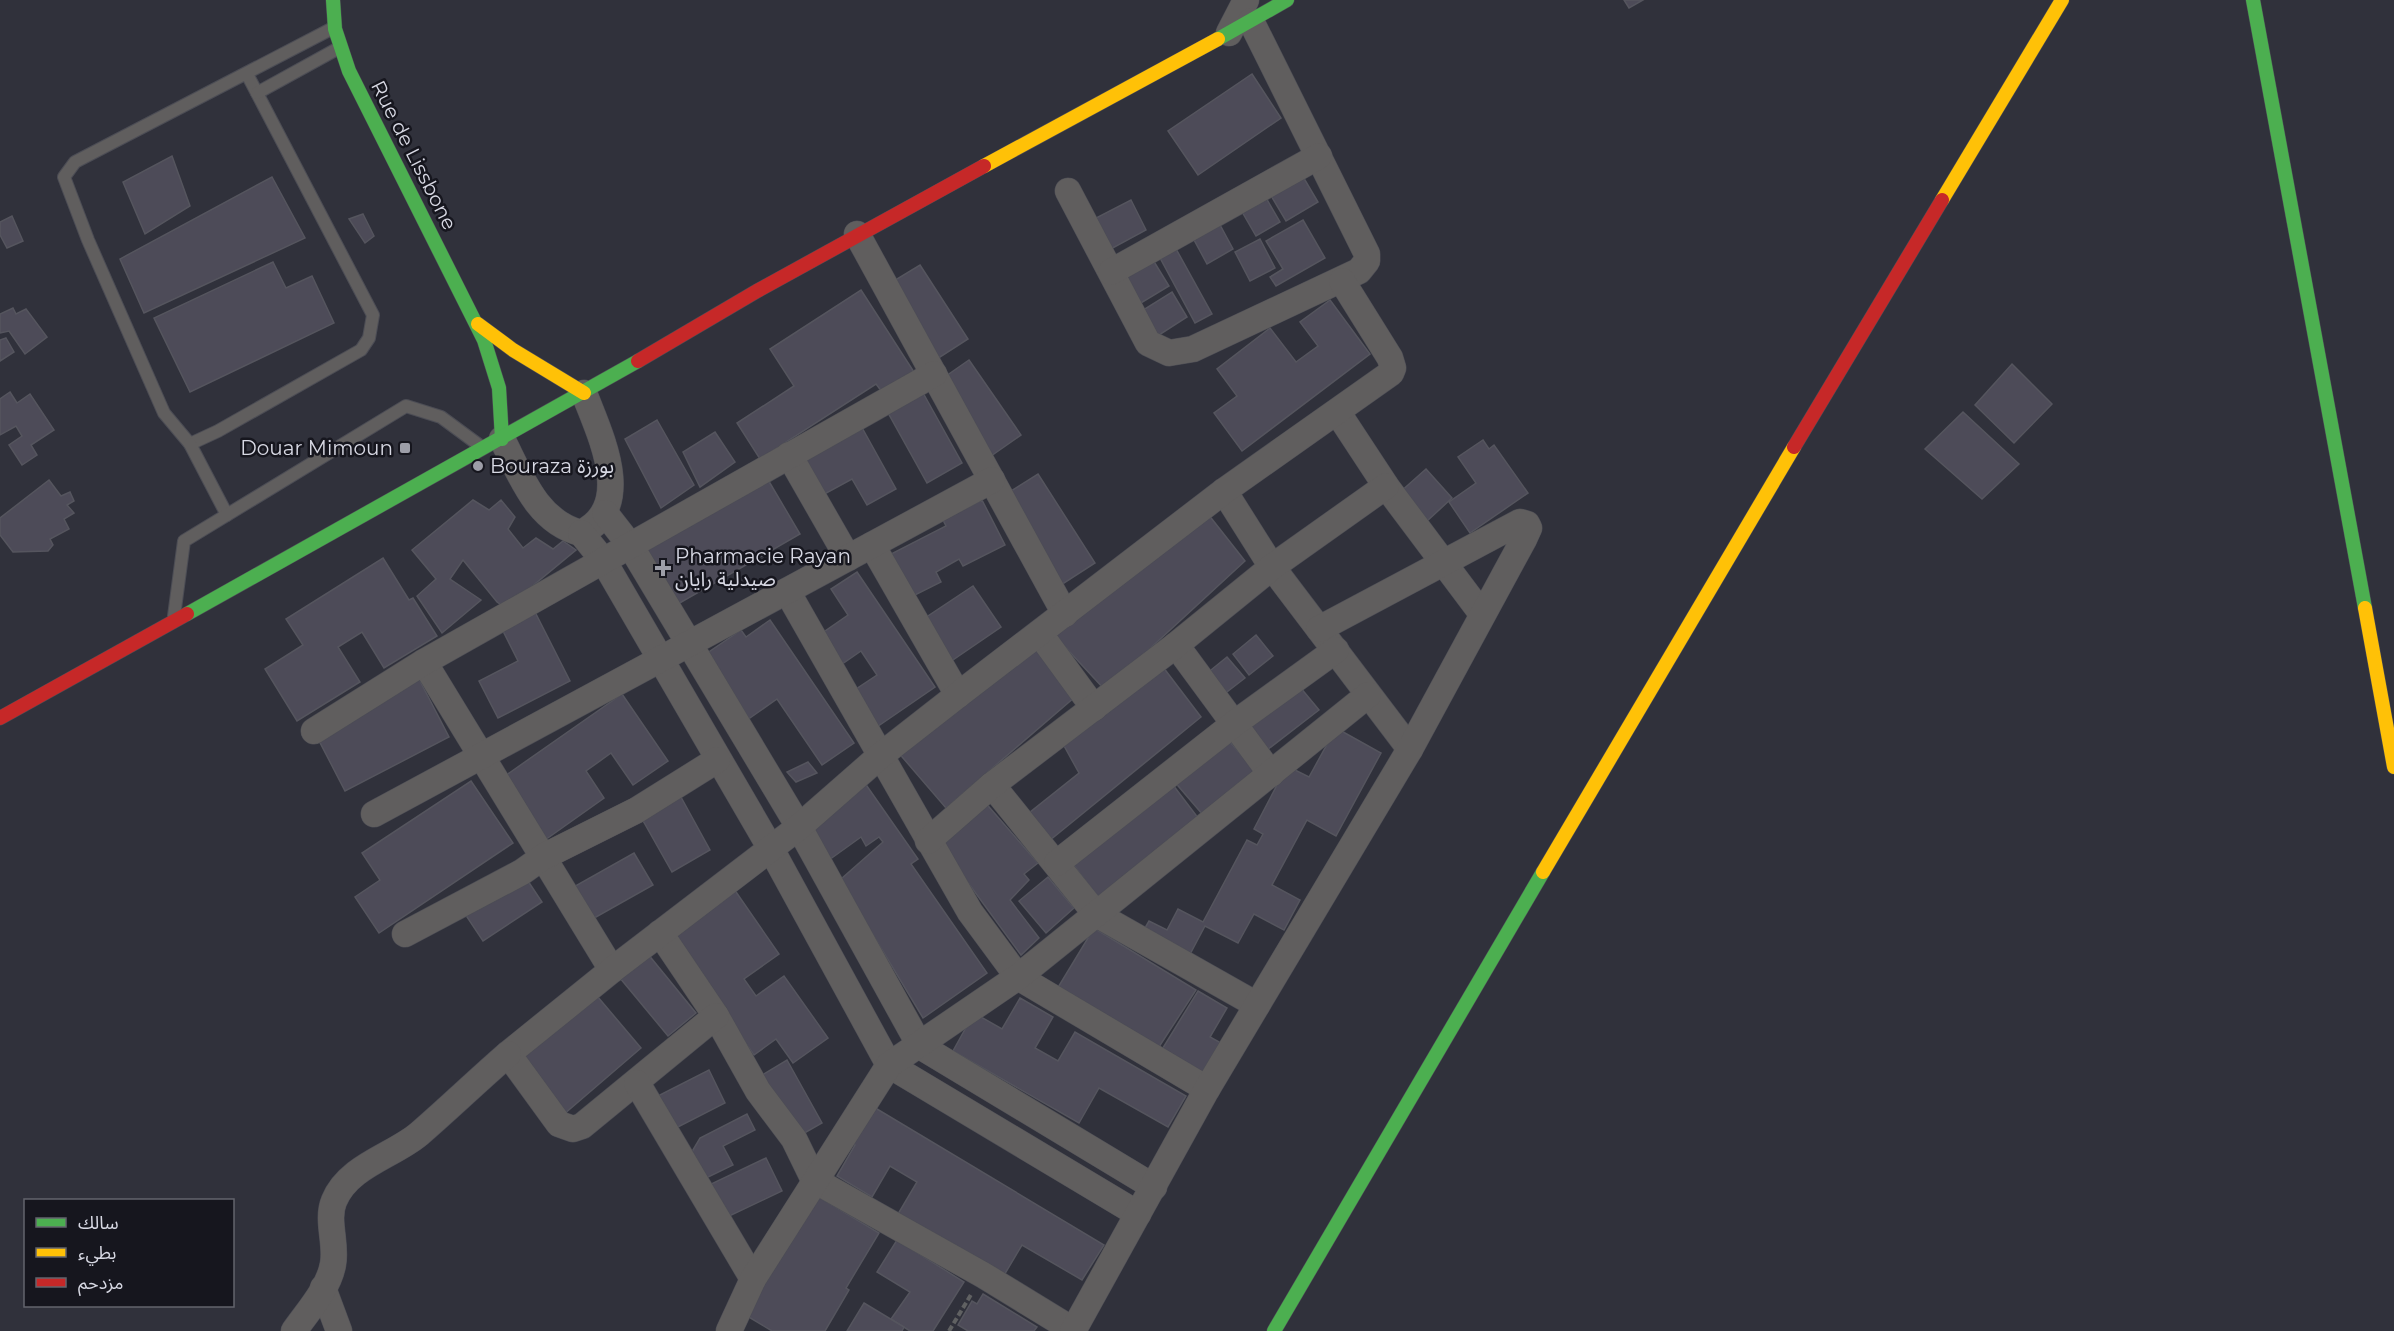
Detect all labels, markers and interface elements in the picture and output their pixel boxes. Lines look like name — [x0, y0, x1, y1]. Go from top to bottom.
street label: Rue de Lissbone — [366, 76, 462, 234]
place label: Douar Mimoun — [240, 436, 393, 460]
marker: Douar Mimoun — [398, 441, 412, 455]
place label: Bouraza بورزة — [490, 454, 614, 478]
marker: Bouraza بورزة — [471, 459, 485, 473]
place label: Pharmacie Rayan صيدلية رايان — [675, 544, 851, 591]
marker: Pharmacie Rayan صيدلية رايان — [656, 561, 670, 575]
legend — [24, 1199, 234, 1307]
text: سالك — [78, 1212, 119, 1234]
text: بطيء — [78, 1242, 116, 1266]
text: مزدحم — [78, 1272, 123, 1296]

